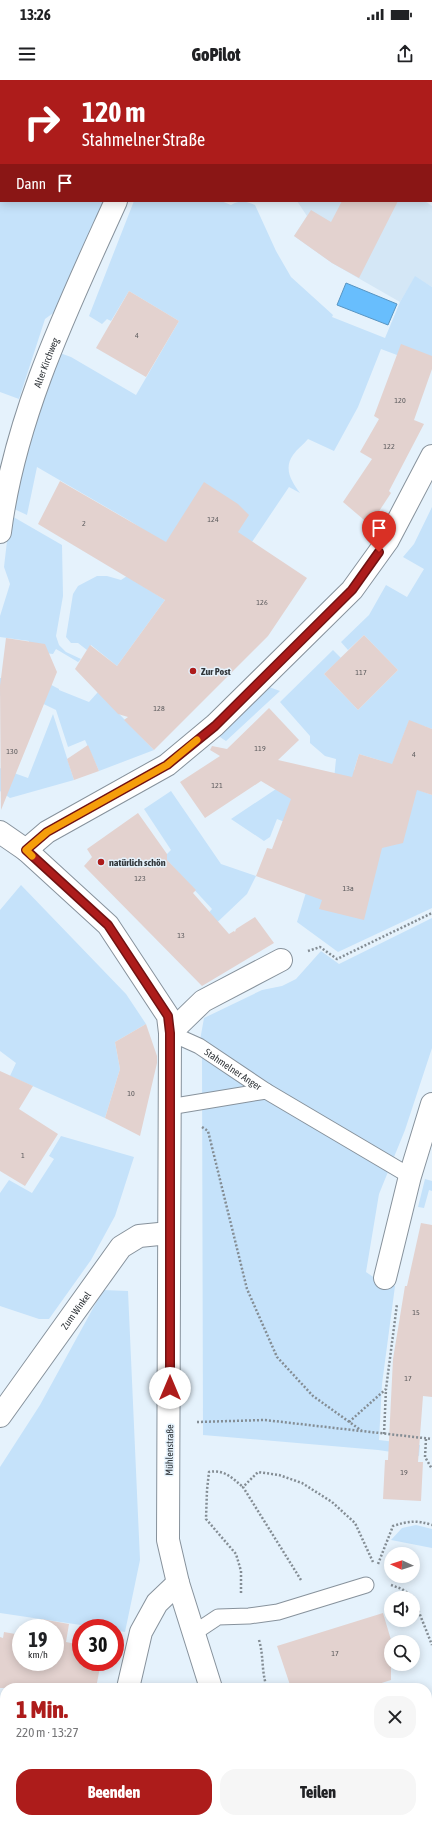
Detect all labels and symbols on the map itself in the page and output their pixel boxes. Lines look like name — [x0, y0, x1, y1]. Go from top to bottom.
house number: 4 — [135, 331, 139, 340]
street label: Alter Kirchweg — [32, 335, 61, 389]
house number: 120 — [394, 396, 406, 405]
house number: 122 — [383, 442, 395, 451]
pin — [362, 511, 396, 552]
house number: 124 — [207, 515, 219, 524]
house number: 2 — [82, 519, 86, 528]
house number: 126 — [256, 598, 268, 607]
marker: Zur Post — [188, 666, 198, 676]
place label: Zur Post — [201, 666, 231, 677]
house number: 117 — [355, 668, 367, 677]
house number: 128 — [153, 704, 165, 713]
house number: 119 — [254, 744, 266, 753]
house number: 130 — [6, 747, 18, 756]
house number: 4 — [412, 750, 416, 759]
house number: 121 — [211, 781, 223, 790]
marker: natürlich schön — [96, 857, 106, 867]
place label: natürlich schön — [109, 857, 166, 868]
house number: 123 — [134, 874, 146, 883]
house number: 13a — [342, 884, 354, 893]
house number: 13 — [177, 931, 185, 940]
street label: Stahmelner Anger — [202, 1046, 264, 1093]
house number: 10 — [127, 1089, 135, 1098]
house number: 1 — [21, 1151, 25, 1160]
street label: Zum Winkel — [59, 1289, 93, 1332]
house number: 15 — [412, 1308, 420, 1317]
position arrow — [149, 1367, 191, 1409]
house number: 17 — [404, 1374, 412, 1383]
street label: Mühlenstraße — [164, 1424, 175, 1476]
house number: 19 — [400, 1468, 408, 1477]
north arrow — [384, 1547, 420, 1583]
speed limit sign: 30 — [72, 1619, 124, 1671]
house number: 17 — [331, 1649, 339, 1658]

